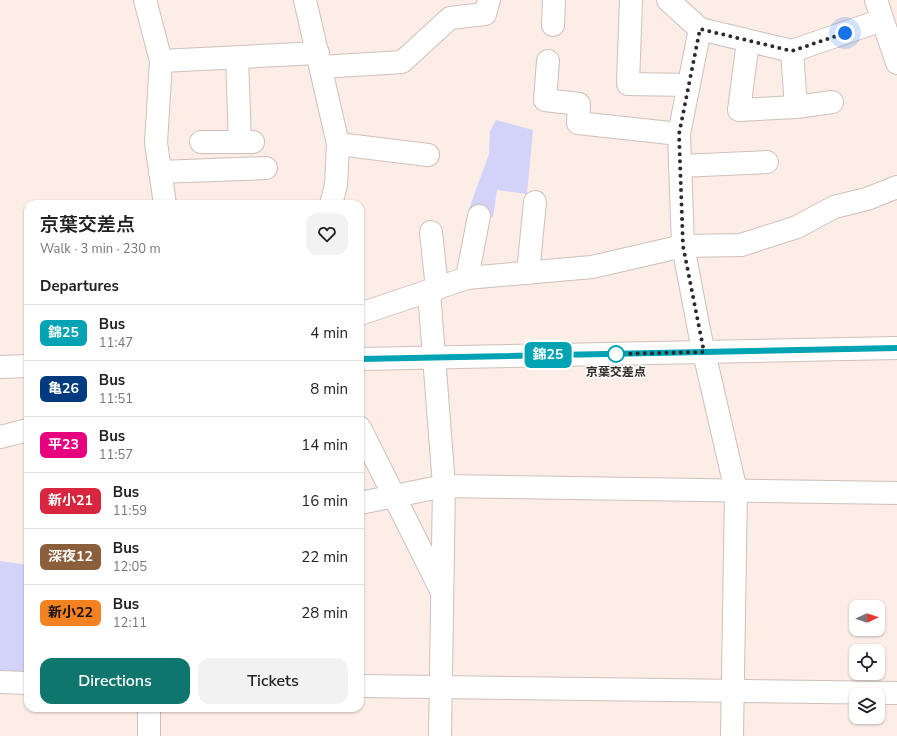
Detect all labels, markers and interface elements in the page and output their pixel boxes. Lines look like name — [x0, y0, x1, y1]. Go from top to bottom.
your location — [835, 23, 855, 43]
text: 京葉交差点 — [40, 212, 135, 238]
button: heart — [306, 213, 348, 255]
text: Walk · 3 min · 230 m — [40, 240, 161, 258]
text: Departures — [40, 276, 119, 296]
text: Bus — [99, 314, 125, 334]
text: 錦25 — [48, 323, 79, 342]
text: 4 min — [310, 323, 348, 343]
text: 11:47 — [99, 334, 133, 352]
line badge: 錦25 — [525, 342, 571, 368]
text: 錦25 — [533, 345, 563, 364]
marker: 京葉交差点 — [607, 345, 625, 363]
place label: 京葉交差点 — [586, 364, 646, 380]
text: Bus — [99, 370, 125, 390]
text: 亀26 — [48, 379, 79, 398]
text: 8 min — [310, 379, 348, 399]
text: 11:51 — [99, 390, 133, 408]
text: Bus — [99, 426, 125, 446]
text: 平23 — [48, 435, 79, 454]
text: 14 min — [301, 435, 348, 455]
text: 11:57 — [99, 446, 133, 464]
text: Bus — [113, 482, 139, 502]
text: 新小21 — [48, 491, 93, 510]
text: 16 min — [301, 491, 348, 511]
text: 11:59 — [113, 502, 147, 520]
text: Bus — [113, 538, 139, 558]
text: 深夜12 — [48, 547, 93, 566]
text: 22 min — [301, 547, 348, 567]
text: 12:05 — [113, 558, 147, 576]
text: Bus — [113, 594, 139, 614]
north arrow — [849, 600, 885, 636]
map controls — [849, 600, 885, 724]
text: 新小22 — [48, 603, 93, 622]
text: 28 min — [301, 603, 348, 623]
text: 12:11 — [113, 614, 147, 632]
button: locate — [849, 644, 885, 680]
button: Directions — [40, 658, 190, 704]
button: Tickets — [198, 658, 348, 704]
button: layers — [849, 688, 885, 724]

